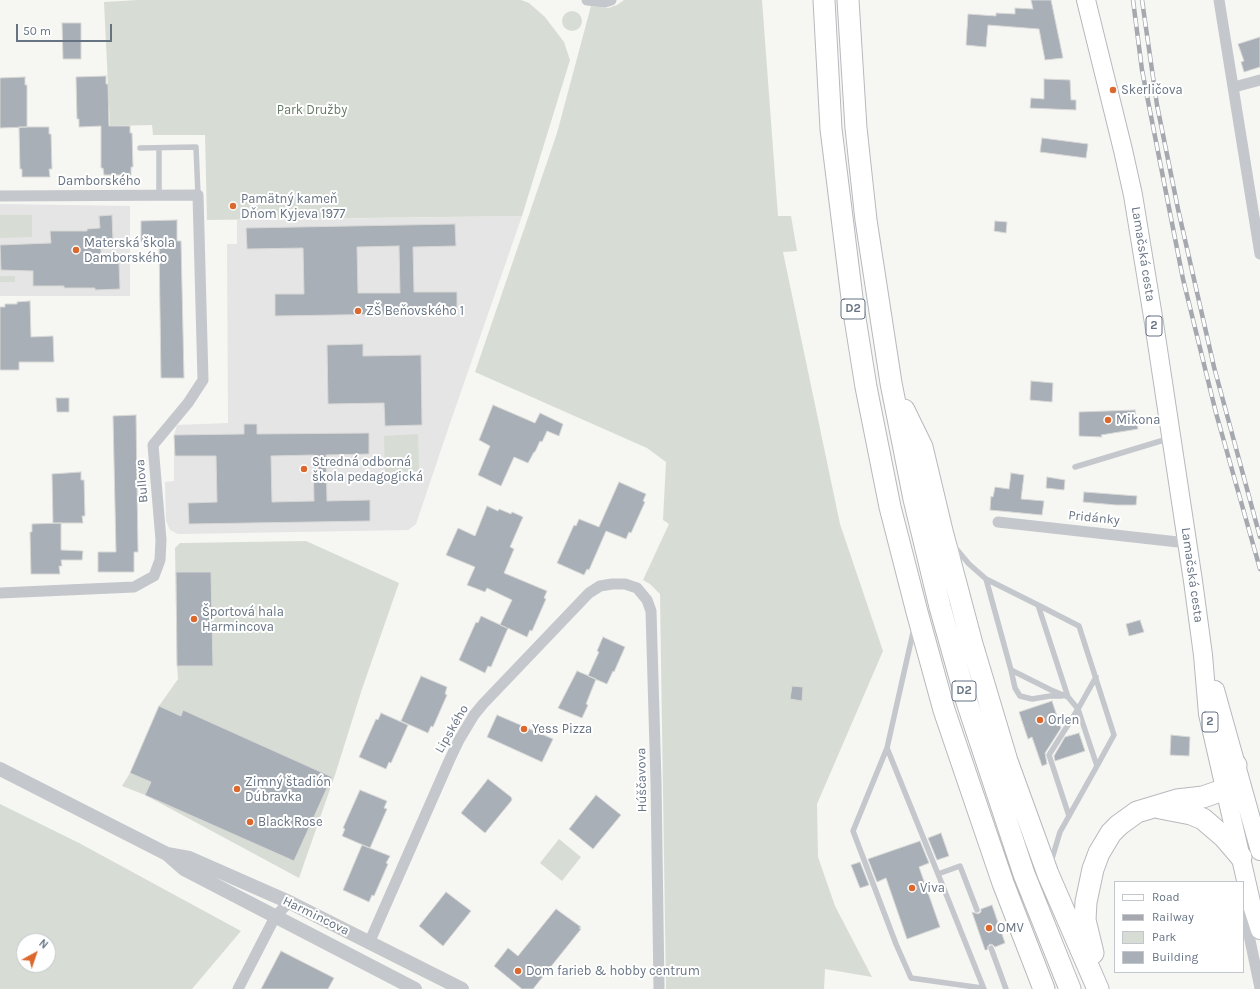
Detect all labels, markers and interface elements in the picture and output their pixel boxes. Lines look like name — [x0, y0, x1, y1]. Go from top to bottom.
scale bar — [18, 16, 114, 42]
text: 50 m — [23, 24, 51, 38]
place label: Skerličova — [1121, 82, 1183, 98]
marker: Skerličova — [1108, 85, 1118, 95]
park label: Park Družby — [277, 102, 347, 118]
street label: Damborského — [57, 173, 141, 189]
place label: Pamätný kameň Dňom Kyjeva 1977 — [241, 191, 345, 222]
marker: Pamätný kameň Dňom Kyjeva 1977 — [228, 201, 238, 211]
street label: Lamačská cesta — [1128, 205, 1158, 303]
place label: Materská škola Damborského — [84, 235, 175, 266]
marker: Materská škola Damborského — [71, 245, 81, 255]
road number: D2 — [841, 299, 865, 319]
place label: ZŠ Beňovského 1 — [366, 303, 464, 319]
marker: ZŠ Beňovského 1 — [353, 306, 363, 316]
road number: 2 — [1146, 316, 1162, 336]
place label: Mikona — [1116, 412, 1160, 428]
marker: Mikona — [1103, 415, 1113, 425]
place label: Stredná odborná škola pedagogická — [312, 454, 423, 485]
street label: Bullova — [132, 458, 152, 504]
marker: Stredná odborná škola pedagogická — [299, 464, 309, 474]
street label: Pridánky — [1068, 508, 1120, 528]
street label: Lamačská cesta — [1178, 526, 1206, 624]
place label: Športová hala Harmincova — [202, 604, 284, 635]
marker: Športová hala Harmincova — [189, 614, 199, 624]
road number: D2 — [952, 681, 976, 701]
street label: Lipského — [432, 702, 472, 756]
place label: Orlen — [1048, 712, 1079, 728]
road number: 2 — [1202, 712, 1218, 732]
marker: Orlen — [1035, 715, 1045, 725]
place label: Yess Pizza — [532, 721, 592, 737]
marker: Yess Pizza — [519, 724, 529, 734]
street label: Húščavova — [634, 748, 650, 812]
place label: Zimný štadión Dúbravka — [245, 774, 331, 805]
marker: Zimný štadión Dúbravka — [232, 784, 242, 794]
place label: Black Rose — [258, 814, 323, 830]
marker: Black Rose — [245, 817, 255, 827]
place label: Viva — [920, 880, 945, 896]
legend — [1114, 881, 1244, 973]
marker: Viva — [907, 883, 917, 893]
text: Road — [1152, 890, 1180, 904]
street label: Harmincova — [280, 893, 352, 939]
text: Railway — [1152, 910, 1194, 924]
place label: OMV — [997, 920, 1024, 936]
marker: OMV — [984, 923, 994, 933]
text: Park — [1152, 930, 1176, 944]
north arrow — [16, 933, 56, 973]
text: N — [36, 937, 51, 952]
text: Building — [1152, 950, 1198, 964]
place label: Dom farieb & hobby centrum — [526, 963, 700, 979]
marker: Dom farieb & hobby centrum — [513, 966, 523, 976]

